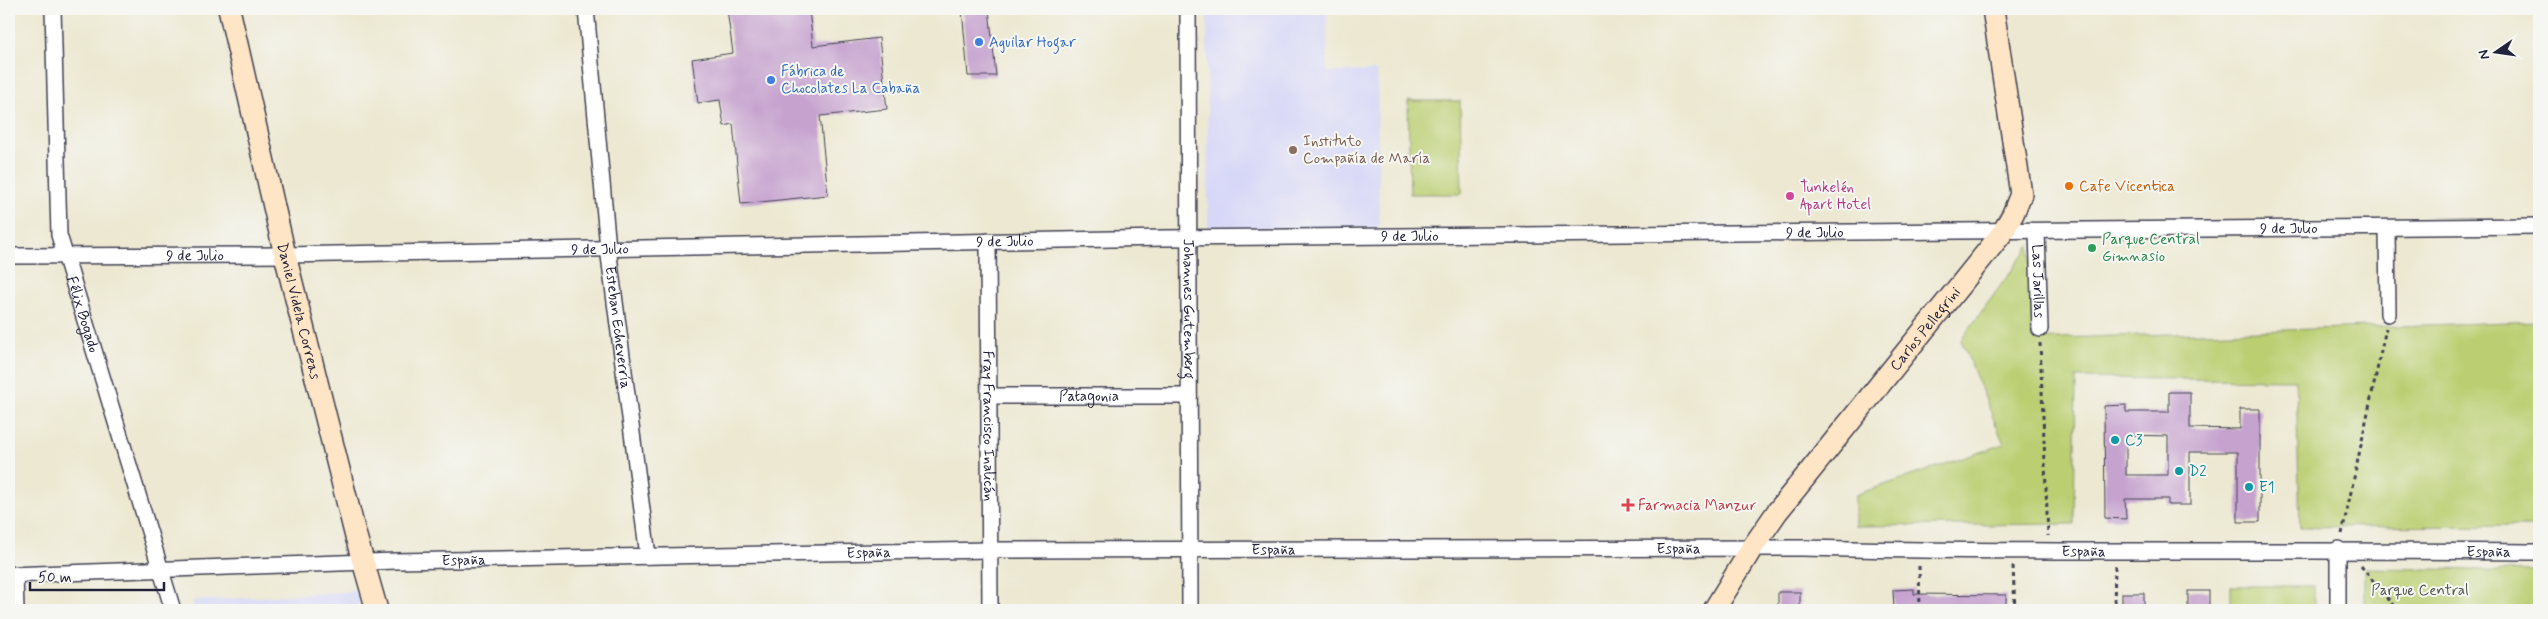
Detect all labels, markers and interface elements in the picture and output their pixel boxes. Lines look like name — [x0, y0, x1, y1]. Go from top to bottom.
north arrow — [2470, 28, 2520, 78]
place label: Aguilar Hogar — [989, 33, 1076, 54]
marker: Aguilar Hogar — [973, 36, 985, 48]
text: N — [2474, 48, 2494, 61]
place label: Fábrica de Chocolates La Cabaña — [781, 62, 921, 99]
marker: Fábrica de Chocolates La Cabaña — [765, 74, 777, 86]
place label: Instituto Compañía de María — [1303, 132, 1431, 169]
marker: Instituto Compañía de María — [1287, 144, 1299, 156]
place label: Cafe Vicentica — [2079, 177, 2175, 197]
place label: Tunkelén Apart Hotel — [1800, 178, 1871, 216]
marker: Cafe Vicentica — [2063, 180, 2075, 192]
marker: Tunkelén Apart Hotel — [1784, 190, 1796, 202]
street label: 9 de Julio — [2260, 219, 2318, 239]
street label: 9 de Julio — [1786, 223, 1844, 244]
street label: 9 de Julio — [1381, 227, 1439, 247]
place label: Parque Central Gimnasio — [2102, 230, 2200, 267]
street label: 9 de Julio — [976, 232, 1034, 253]
street label: 9 de Julio — [571, 239, 629, 260]
street label: Johannes Gutemberg — [1177, 239, 1198, 379]
street label: Daniel Videla Correas — [272, 241, 325, 382]
marker: Parque Central Gimnasio — [2086, 242, 2098, 254]
street label: Las Jarillas — [2026, 244, 2049, 319]
street label: 9 de Julio — [166, 246, 224, 266]
street label: Esteban Echeverría — [599, 265, 635, 390]
street label: Félix Bogado — [61, 274, 103, 356]
street label: Carlos Pellegrini — [1886, 283, 1966, 375]
street label: Fray Francisco Inalicán — [978, 351, 998, 501]
street label: Patagonia — [1059, 387, 1119, 408]
place label: C3 — [2125, 431, 2143, 451]
marker: C3 — [2109, 434, 2121, 446]
place label: D2 — [2189, 462, 2207, 482]
marker: D2 — [2173, 465, 2185, 477]
place label: E1 — [2259, 478, 2274, 498]
marker: E1 — [2243, 481, 2255, 493]
place label: Farmacia Manzur — [1638, 496, 1756, 516]
marker: Farmacia Manzur — [1622, 499, 1634, 511]
street label: España — [1656, 539, 1701, 559]
street label: España — [1251, 540, 1296, 560]
street label: España — [2061, 542, 2106, 562]
street label: España — [2466, 542, 2511, 563]
street label: España — [846, 543, 891, 564]
street label: España — [441, 550, 486, 571]
scale bar — [30, 559, 164, 591]
text: 50 m — [38, 568, 72, 588]
park label: Parque Central — [2371, 581, 2469, 601]

